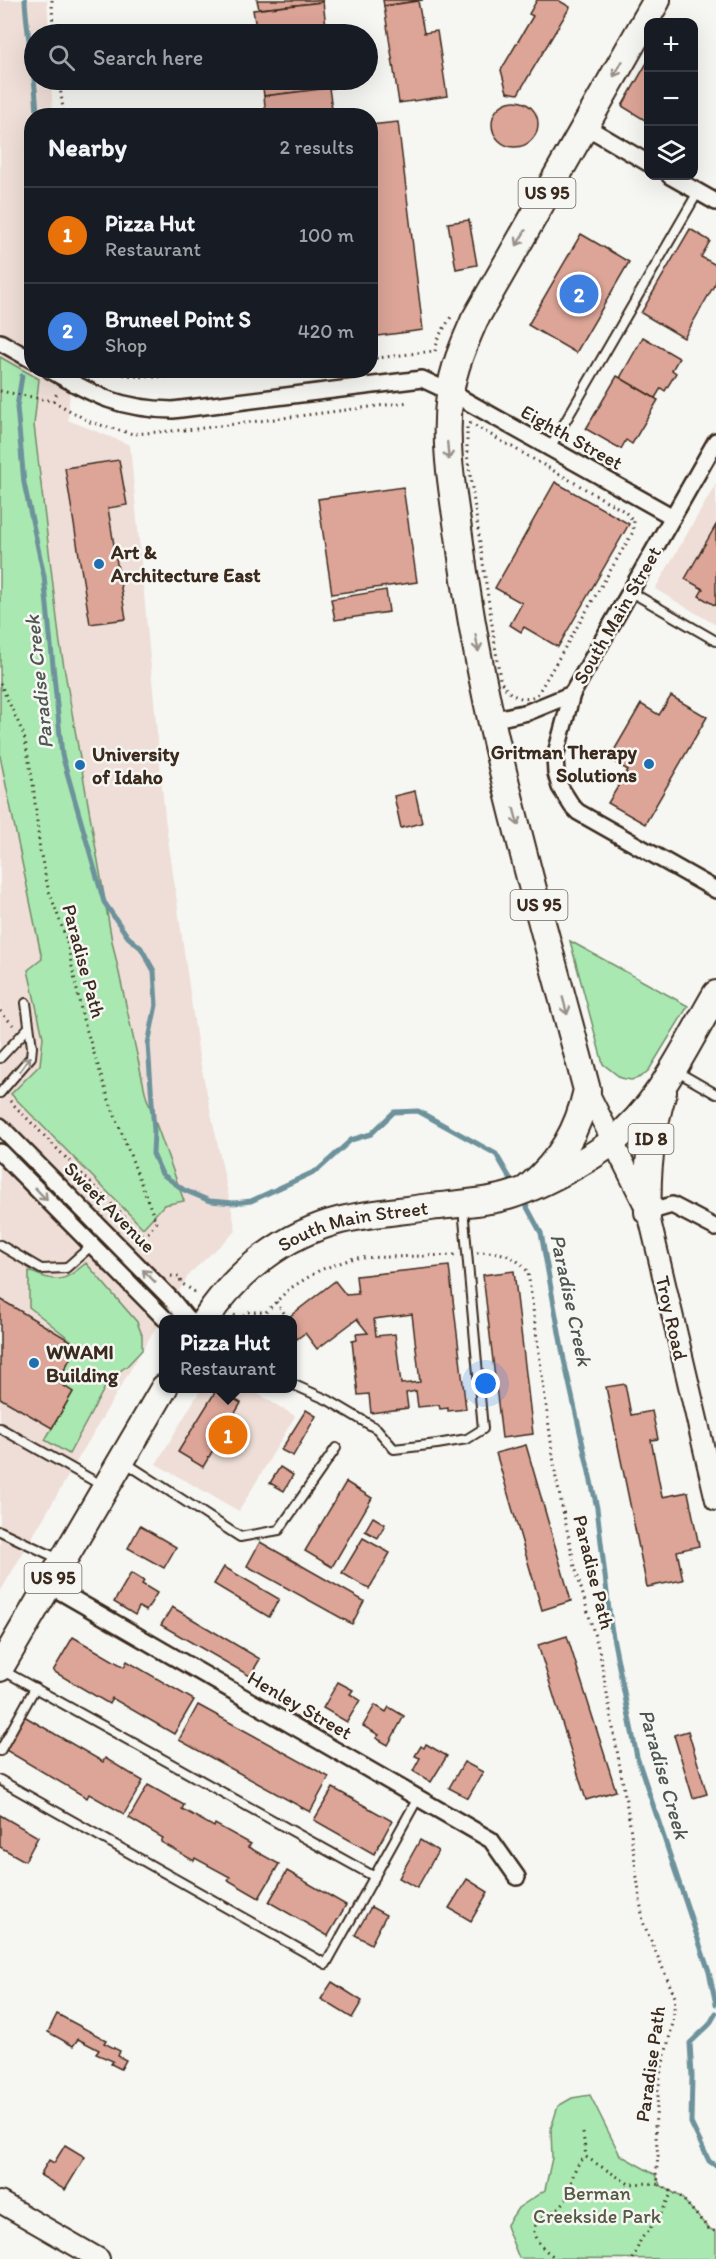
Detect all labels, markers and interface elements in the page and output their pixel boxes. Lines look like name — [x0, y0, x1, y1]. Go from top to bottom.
map controls — [644, 18, 698, 180]
button: + — [644, 18, 698, 72]
search box — [24, 24, 378, 90]
icon: search — [45, 41, 78, 74]
text: Search here — [93, 44, 203, 71]
one-way arrow — [612, 60, 624, 77]
button: − — [644, 72, 698, 126]
button: layers — [644, 126, 698, 180]
text: Nearby — [48, 131, 127, 163]
text: 2 results — [280, 135, 354, 159]
road number: US 95 — [518, 178, 576, 208]
text: Pizza Hut — [105, 210, 195, 237]
text: 1 — [63, 223, 72, 247]
text: 100 m — [299, 223, 354, 247]
one-way arrow — [515, 229, 527, 246]
text: Restaurant — [105, 237, 201, 261]
pin: 2 — [560, 272, 598, 316]
text: Bruneel Point S — [105, 306, 251, 333]
text: 2 — [62, 319, 73, 343]
text: 420 m — [298, 319, 354, 343]
text: Shop — [105, 333, 147, 357]
street label: Eighth Street — [517, 399, 627, 475]
one-way arrow — [443, 440, 454, 460]
place label: Art & Architecture East — [110, 540, 261, 587]
street label: South Main Street — [568, 542, 666, 688]
marker: Art & Architecture East — [92, 557, 106, 571]
water label: Paradise Creek — [19, 613, 58, 750]
one-way arrow — [472, 633, 483, 653]
place label: Gritman Therapy Solutions — [491, 740, 638, 787]
place label: University of Idaho — [92, 742, 180, 789]
marker: Gritman Therapy Solutions — [642, 757, 656, 771]
marker: University of Idaho — [73, 758, 87, 772]
one-way arrow — [511, 807, 522, 826]
road number: US 95 — [510, 890, 568, 920]
street label: Paradise Path — [57, 901, 111, 1021]
one-way arrow — [560, 996, 572, 1015]
one-way arrow — [19, 1056, 31, 1072]
road number: ID 8 — [628, 1124, 674, 1154]
street label: Sweet Avenue — [59, 1156, 161, 1258]
one-way arrow — [33, 1187, 48, 1202]
street label: South Main Street — [273, 1196, 429, 1257]
water label: Paradise Creek — [545, 1232, 598, 1369]
one-way arrow — [141, 1269, 156, 1284]
street label: Troy Road — [651, 1274, 693, 1363]
popup — [159, 1315, 297, 1393]
text: Pizza Hut — [180, 1329, 270, 1356]
place label: WWAMI Building — [46, 1340, 119, 1388]
marker: WWAMI Building — [27, 1356, 41, 1370]
text: Restaurant — [180, 1356, 276, 1380]
your location — [471, 1369, 500, 1398]
pin: 1 — [208, 1412, 248, 1458]
street label: Paradise Path — [568, 1512, 620, 1632]
road number: US 95 — [25, 1563, 82, 1593]
street label: Henley Street — [243, 1665, 357, 1745]
water label: Paradise Creek — [634, 1706, 695, 1843]
street label: Paradise Path — [630, 2004, 670, 2124]
park label: Berman Creekside Park — [533, 2181, 662, 2228]

